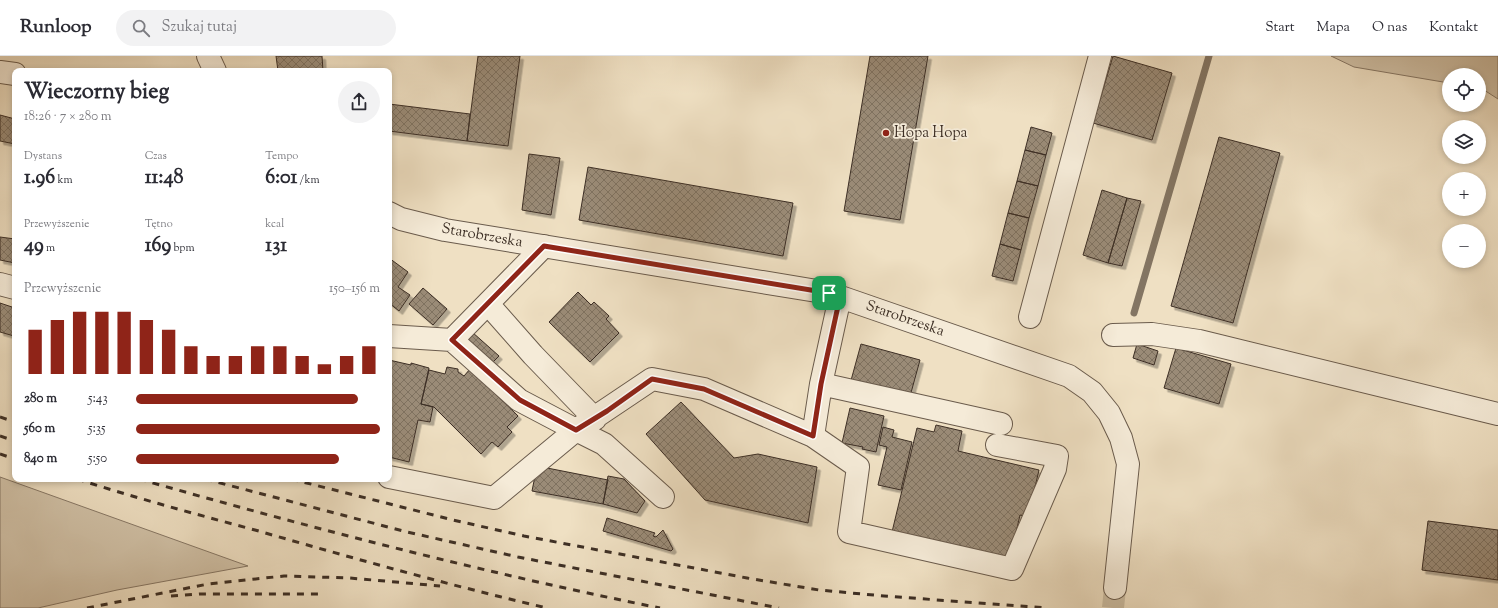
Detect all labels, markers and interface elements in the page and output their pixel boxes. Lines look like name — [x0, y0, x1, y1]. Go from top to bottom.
search box — [116, 10, 396, 46]
text: Runloop — [20, 14, 92, 41]
icon: search — [130, 17, 152, 39]
text: Szukaj tutaj — [162, 17, 237, 38]
text: Start — [1265, 18, 1295, 38]
text: Mapa — [1317, 18, 1350, 38]
text: O nas — [1372, 18, 1407, 38]
text: Kontakt — [1429, 18, 1478, 38]
map controls — [1442, 68, 1486, 268]
button: locate — [1442, 68, 1486, 112]
text: Wieczorny bieg — [24, 77, 169, 109]
button: share — [338, 81, 380, 123]
text: 18:26 · 7 × 280 m — [24, 108, 112, 126]
button: layers — [1442, 120, 1486, 164]
place label: Hopa Hopa — [894, 123, 968, 144]
marker: Hopa Hopa — [881, 128, 891, 138]
text: Dystans — [24, 148, 62, 164]
text: Czas — [145, 148, 167, 164]
text: Tempo — [265, 148, 298, 164]
text: 1.96 — [24, 164, 55, 193]
text: 11:48 — [145, 164, 184, 193]
text: 6:01 — [265, 164, 297, 193]
text: km — [55, 172, 73, 188]
text: /km — [297, 172, 319, 188]
button: + — [1442, 172, 1486, 216]
text: Przewyższenie — [24, 216, 89, 232]
text: Tętno — [145, 216, 173, 232]
text: kcal — [265, 216, 284, 232]
street label: Starobrzeska — [440, 219, 524, 253]
button: − — [1442, 224, 1486, 268]
text: 49 — [24, 232, 44, 261]
text: 169 — [145, 232, 171, 261]
text: 131 — [265, 232, 287, 261]
text: m — [44, 240, 55, 256]
text: bpm — [171, 240, 195, 256]
pin — [812, 276, 846, 310]
text: Przewyższenie — [24, 280, 101, 298]
text: 150–156 m — [329, 280, 380, 298]
icon: arrive — [818, 282, 840, 304]
street label: Starobrzeska — [863, 296, 947, 342]
text: 280 m — [24, 390, 57, 408]
text: 5:43 — [88, 390, 108, 408]
text: 560 m — [24, 420, 55, 438]
text: 5:35 — [88, 420, 106, 438]
text: 840 m — [24, 450, 57, 468]
text: 5:50 — [88, 450, 107, 468]

